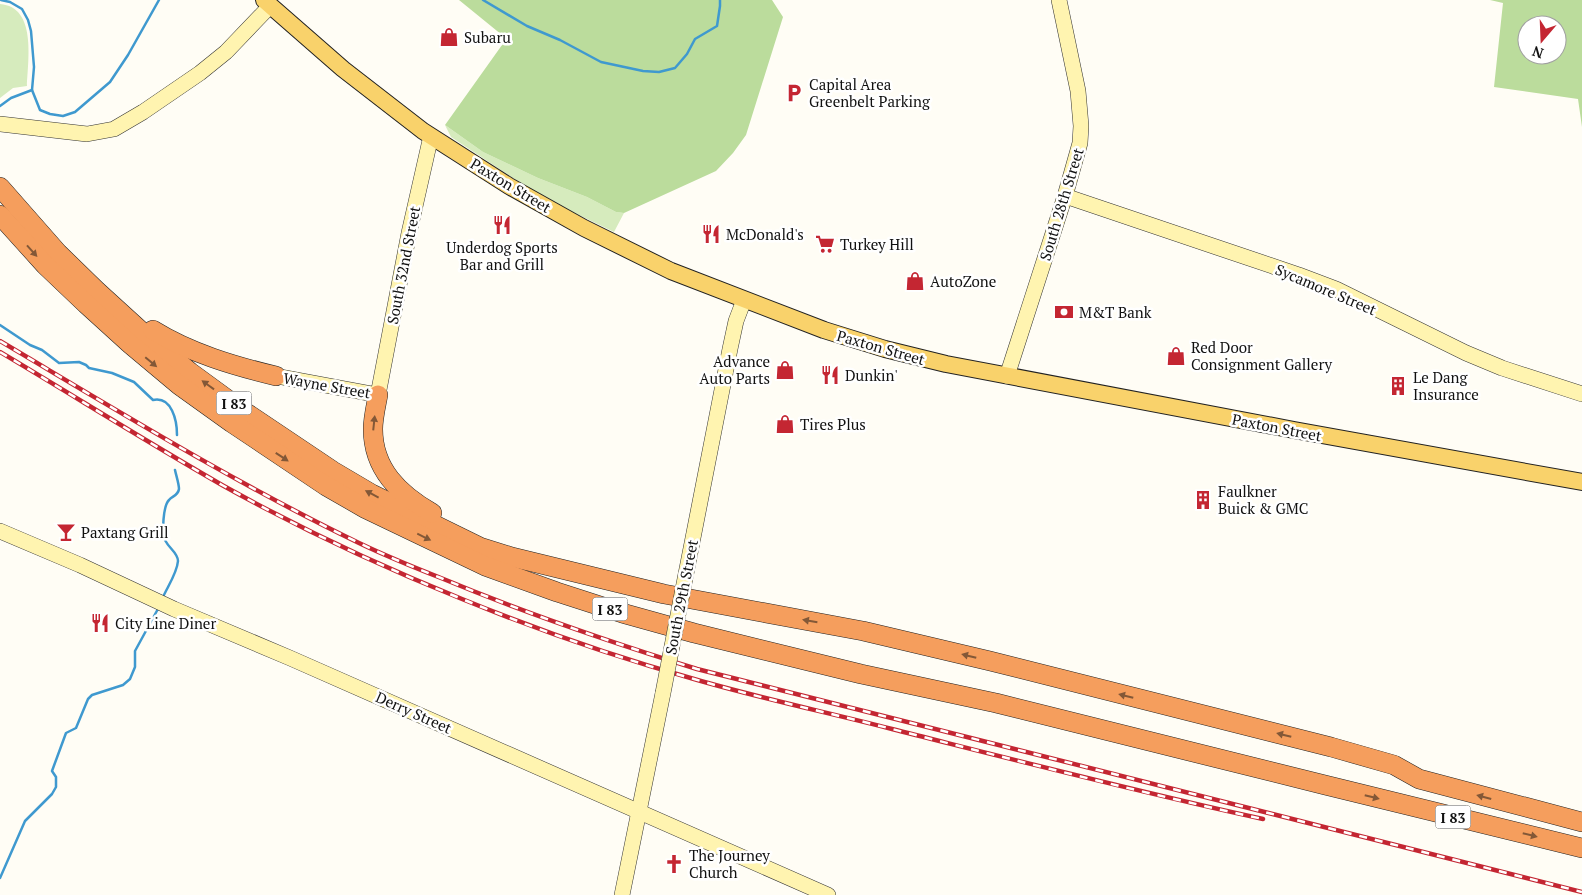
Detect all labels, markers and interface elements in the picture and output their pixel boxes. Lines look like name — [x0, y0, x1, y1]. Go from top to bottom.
north arrow — [1517, 15, 1567, 65]
shop icon: Subaru — [438, 26, 460, 48]
place label: Subaru — [464, 27, 511, 47]
text: N — [1529, 42, 1546, 63]
place label: Capital Area Greenbelt Parking — [809, 74, 931, 111]
parking icon: Capital Area Greenbelt Parking — [783, 82, 805, 104]
street label: South 28th Street — [1034, 145, 1088, 263]
street label: Paxton Street — [467, 153, 555, 217]
street label: South 32nd Street — [382, 204, 424, 326]
restaurant icon: Underdog Sports Bar and Grill — [491, 214, 513, 236]
restaurant icon: McDonald's — [700, 223, 722, 245]
place label: McDonald's — [726, 224, 804, 244]
supermarket icon: Turkey Hill — [814, 233, 836, 255]
place label: Turkey Hill — [840, 234, 914, 254]
place label: Underdog Sports Bar and Grill — [446, 237, 558, 274]
one-way arrow — [27, 244, 38, 257]
street label: Sycamore Street — [1272, 259, 1380, 319]
shop icon: AutoZone — [904, 270, 926, 292]
place label: AutoZone — [930, 271, 996, 291]
bank icon: M&T Bank — [1053, 301, 1075, 323]
place label: M&T Bank — [1079, 302, 1152, 322]
street label: Paxton Street — [835, 325, 928, 369]
place label: Red Door Consignment Gallery — [1191, 337, 1332, 374]
shop icon: Red Door Consignment Gallery — [1165, 345, 1187, 367]
place label: Advance Auto Parts — [699, 351, 770, 388]
one-way arrow — [144, 356, 157, 367]
shop icon: Advance Auto Parts — [774, 359, 796, 381]
restaurant icon: Dunkin' — [819, 364, 841, 386]
place label: Dunkin' — [845, 365, 898, 385]
street label: Wayne Street — [282, 367, 373, 403]
place label: Le Dang Insurance — [1413, 367, 1479, 404]
building icon: Le Dang Insurance — [1387, 375, 1409, 397]
one-way arrow — [202, 379, 215, 390]
road number: I 83 — [216, 392, 252, 414]
street label: Paxton Street — [1231, 409, 1324, 446]
shop icon: Tires Plus — [774, 413, 796, 435]
one-way arrow — [370, 414, 378, 430]
place label: Tires Plus — [800, 414, 866, 434]
one-way arrow — [276, 453, 289, 462]
place label: Faulkner Buick & GMC — [1218, 481, 1308, 518]
building icon: Faulkner Buick & GMC — [1192, 489, 1214, 511]
one-way arrow — [365, 490, 380, 498]
bar icon: Paxtang Grill — [55, 521, 77, 543]
place label: Paxtang Grill — [81, 522, 169, 542]
one-way arrow — [416, 533, 431, 542]
street label: South 29th Street — [660, 537, 702, 656]
road number: I 83 — [592, 598, 628, 620]
restaurant icon: City Line Diner — [89, 612, 111, 634]
place label: City Line Diner — [115, 613, 216, 633]
one-way arrow — [803, 617, 818, 625]
one-way arrow — [961, 652, 976, 660]
street label: Derry Street — [373, 686, 456, 738]
one-way arrow — [1119, 692, 1134, 700]
one-way arrow — [1276, 731, 1291, 739]
one-way arrow — [1477, 792, 1492, 800]
one-way arrow — [1364, 793, 1379, 801]
road number: I 83 — [1436, 806, 1470, 829]
one-way arrow — [1522, 831, 1537, 839]
place label: The Journey Church — [689, 845, 770, 882]
church icon: The Journey Church — [663, 853, 685, 875]

